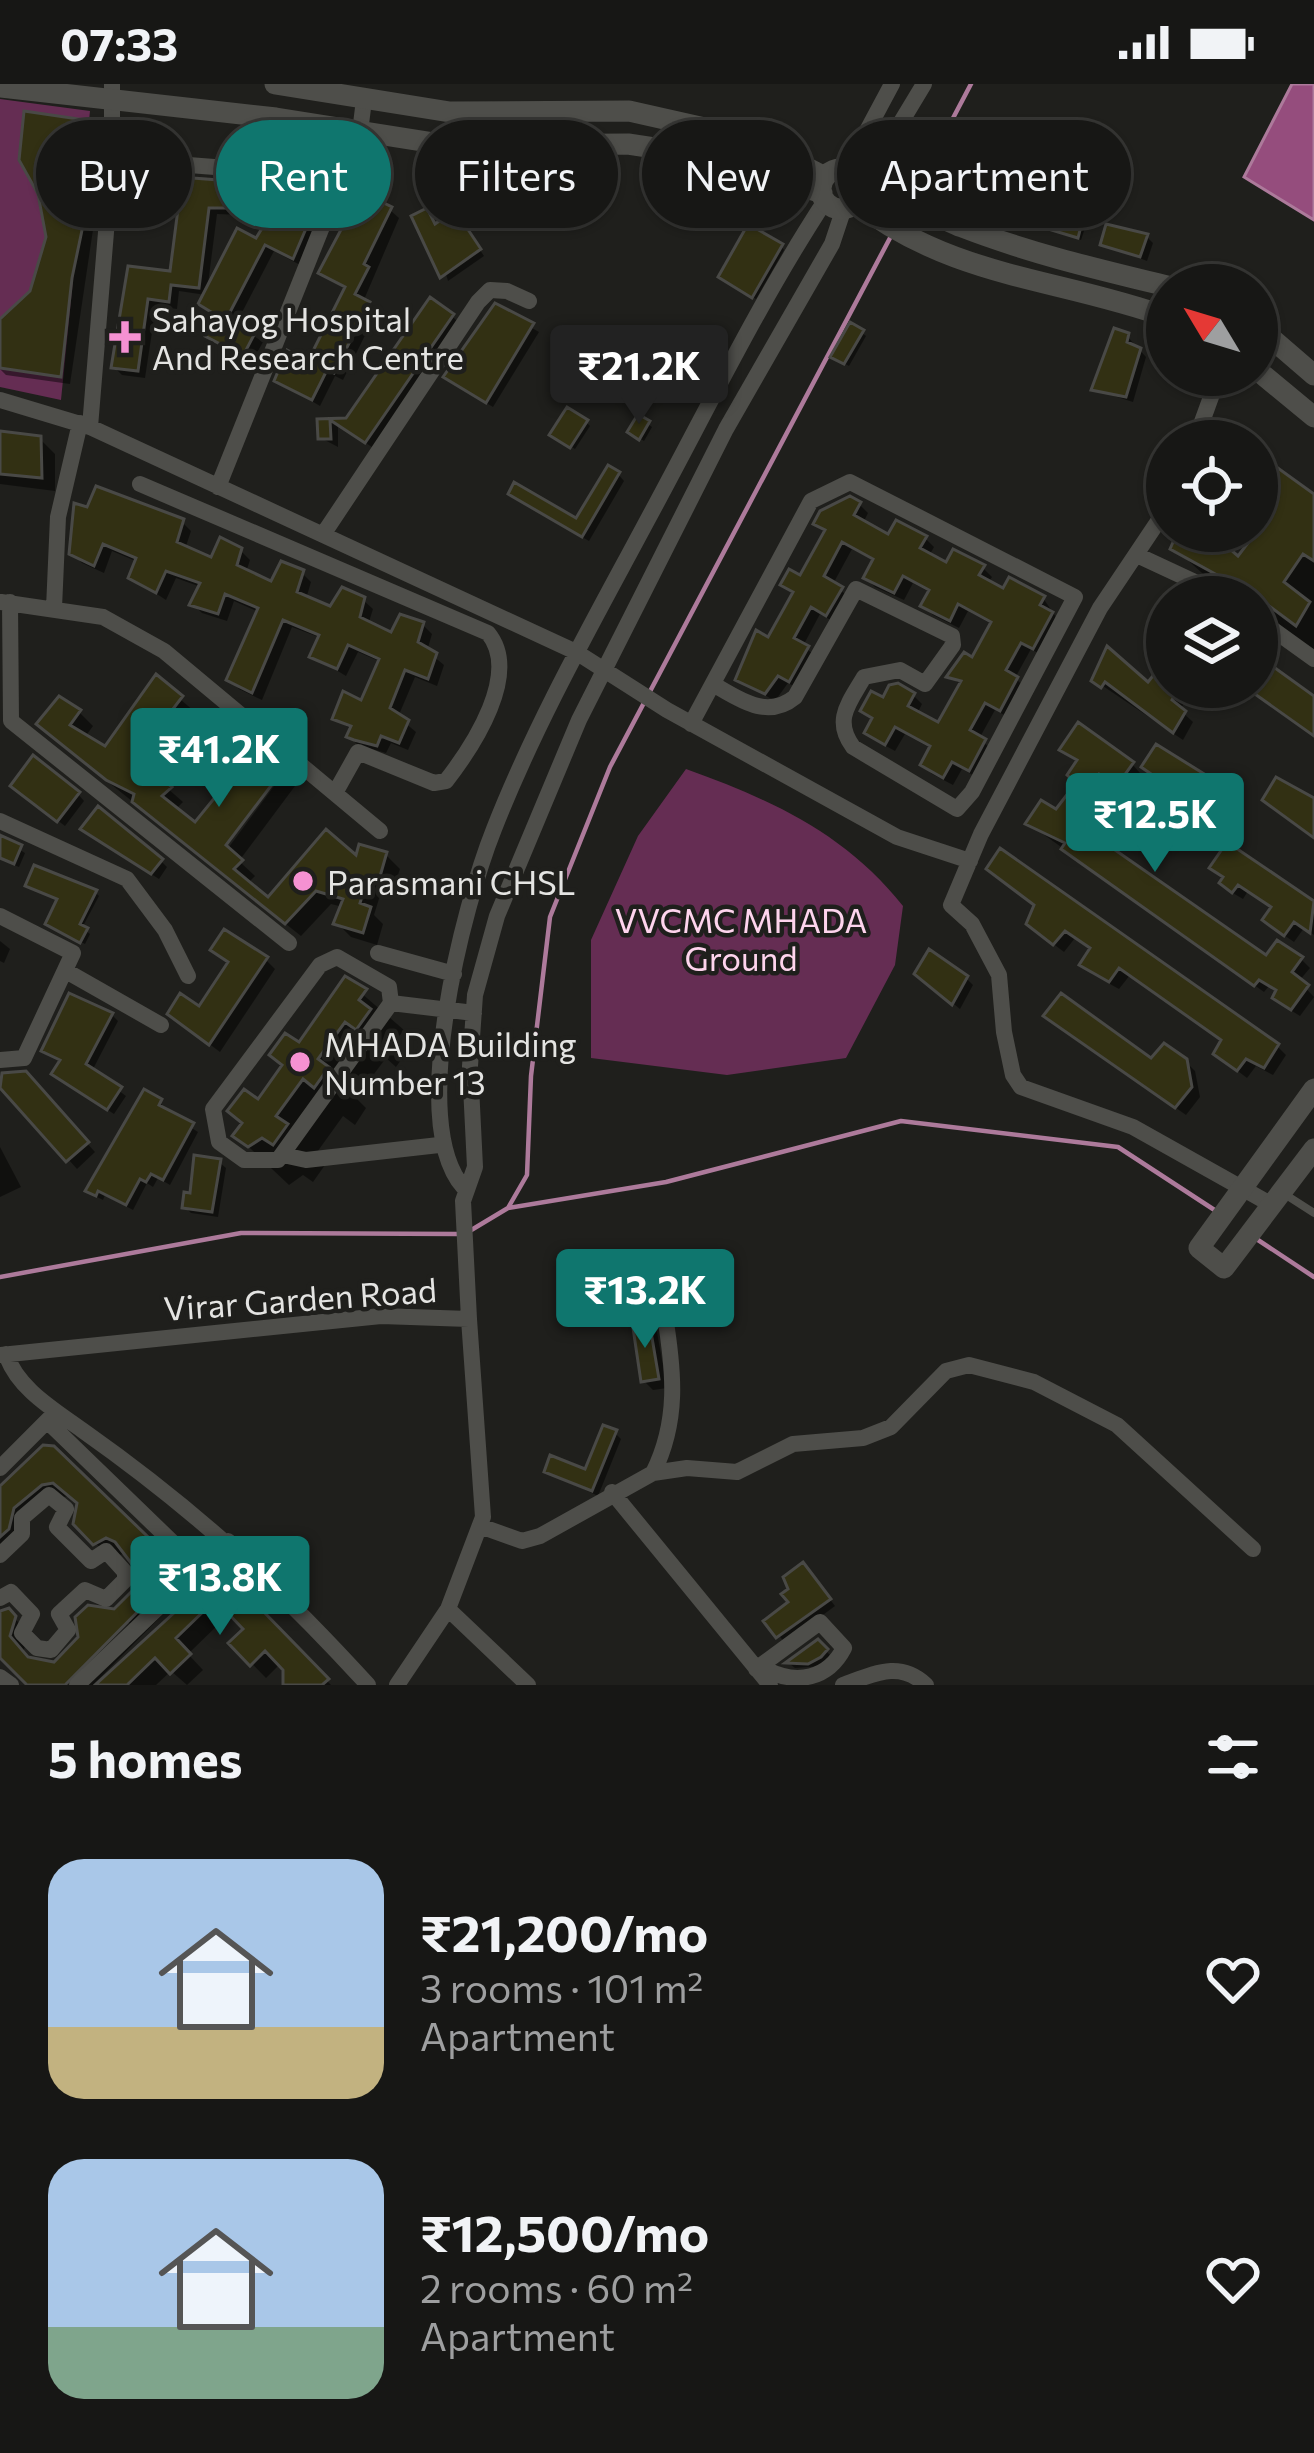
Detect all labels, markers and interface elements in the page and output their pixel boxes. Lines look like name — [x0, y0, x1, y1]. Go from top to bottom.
text: 07:33 — [60, 15, 178, 70]
chip: Buy — [36, 120, 192, 228]
chip: Rent — [216, 120, 391, 228]
chip: Filters — [415, 120, 618, 228]
chip: New — [642, 120, 813, 228]
chip: Apartment — [837, 120, 1131, 228]
north arrow — [1146, 264, 1278, 396]
map controls — [1146, 264, 1278, 708]
place label: Sahayog Hospital And Research Centre — [152, 298, 464, 377]
marker: Sahayog Hospital And Research Centre — [109, 321, 141, 353]
pin: ₹21.2K — [541, 325, 737, 427]
text: ₹21.2K — [577, 340, 701, 388]
button: locate — [1146, 420, 1278, 552]
button: layers — [1146, 576, 1278, 708]
pin: ₹41.2K — [121, 708, 317, 810]
text: ₹41.2K — [158, 723, 280, 771]
pin: ₹12.5K — [1057, 773, 1253, 875]
text: ₹12.5K — [1093, 788, 1217, 836]
place label: Parasmani CHSL — [327, 861, 575, 902]
marker: Parasmani CHSL — [290, 868, 316, 894]
park label: VVCMC MHADA Ground — [615, 899, 867, 978]
place label: MHADA Building Number 13 — [324, 1023, 577, 1102]
marker: MHADA Building Number 13 — [287, 1049, 313, 1075]
pin: ₹13.2K — [547, 1249, 743, 1351]
text: ₹13.2K — [583, 1264, 707, 1312]
street label: Virar Garden Road — [162, 1268, 438, 1328]
pin: ₹13.8K — [122, 1536, 318, 1638]
text: ₹13.8K — [157, 1551, 283, 1599]
icon: filters — [1200, 1724, 1266, 1790]
text: 5 homes — [48, 1726, 243, 1789]
text: ₹21,200/mo — [420, 1900, 708, 1963]
icon: home — [144, 1907, 288, 2051]
icon: heart — [1200, 1946, 1266, 2012]
text: 3 rooms · 101 m² — [420, 1963, 703, 2011]
text: Apartment — [420, 2011, 615, 2059]
text: ₹12,500/mo — [420, 2200, 709, 2263]
icon: home — [144, 2207, 288, 2351]
icon: heart — [1200, 2246, 1266, 2312]
text: 2 rooms · 60 m² — [420, 2263, 693, 2311]
text: Apartment — [420, 2311, 615, 2359]

